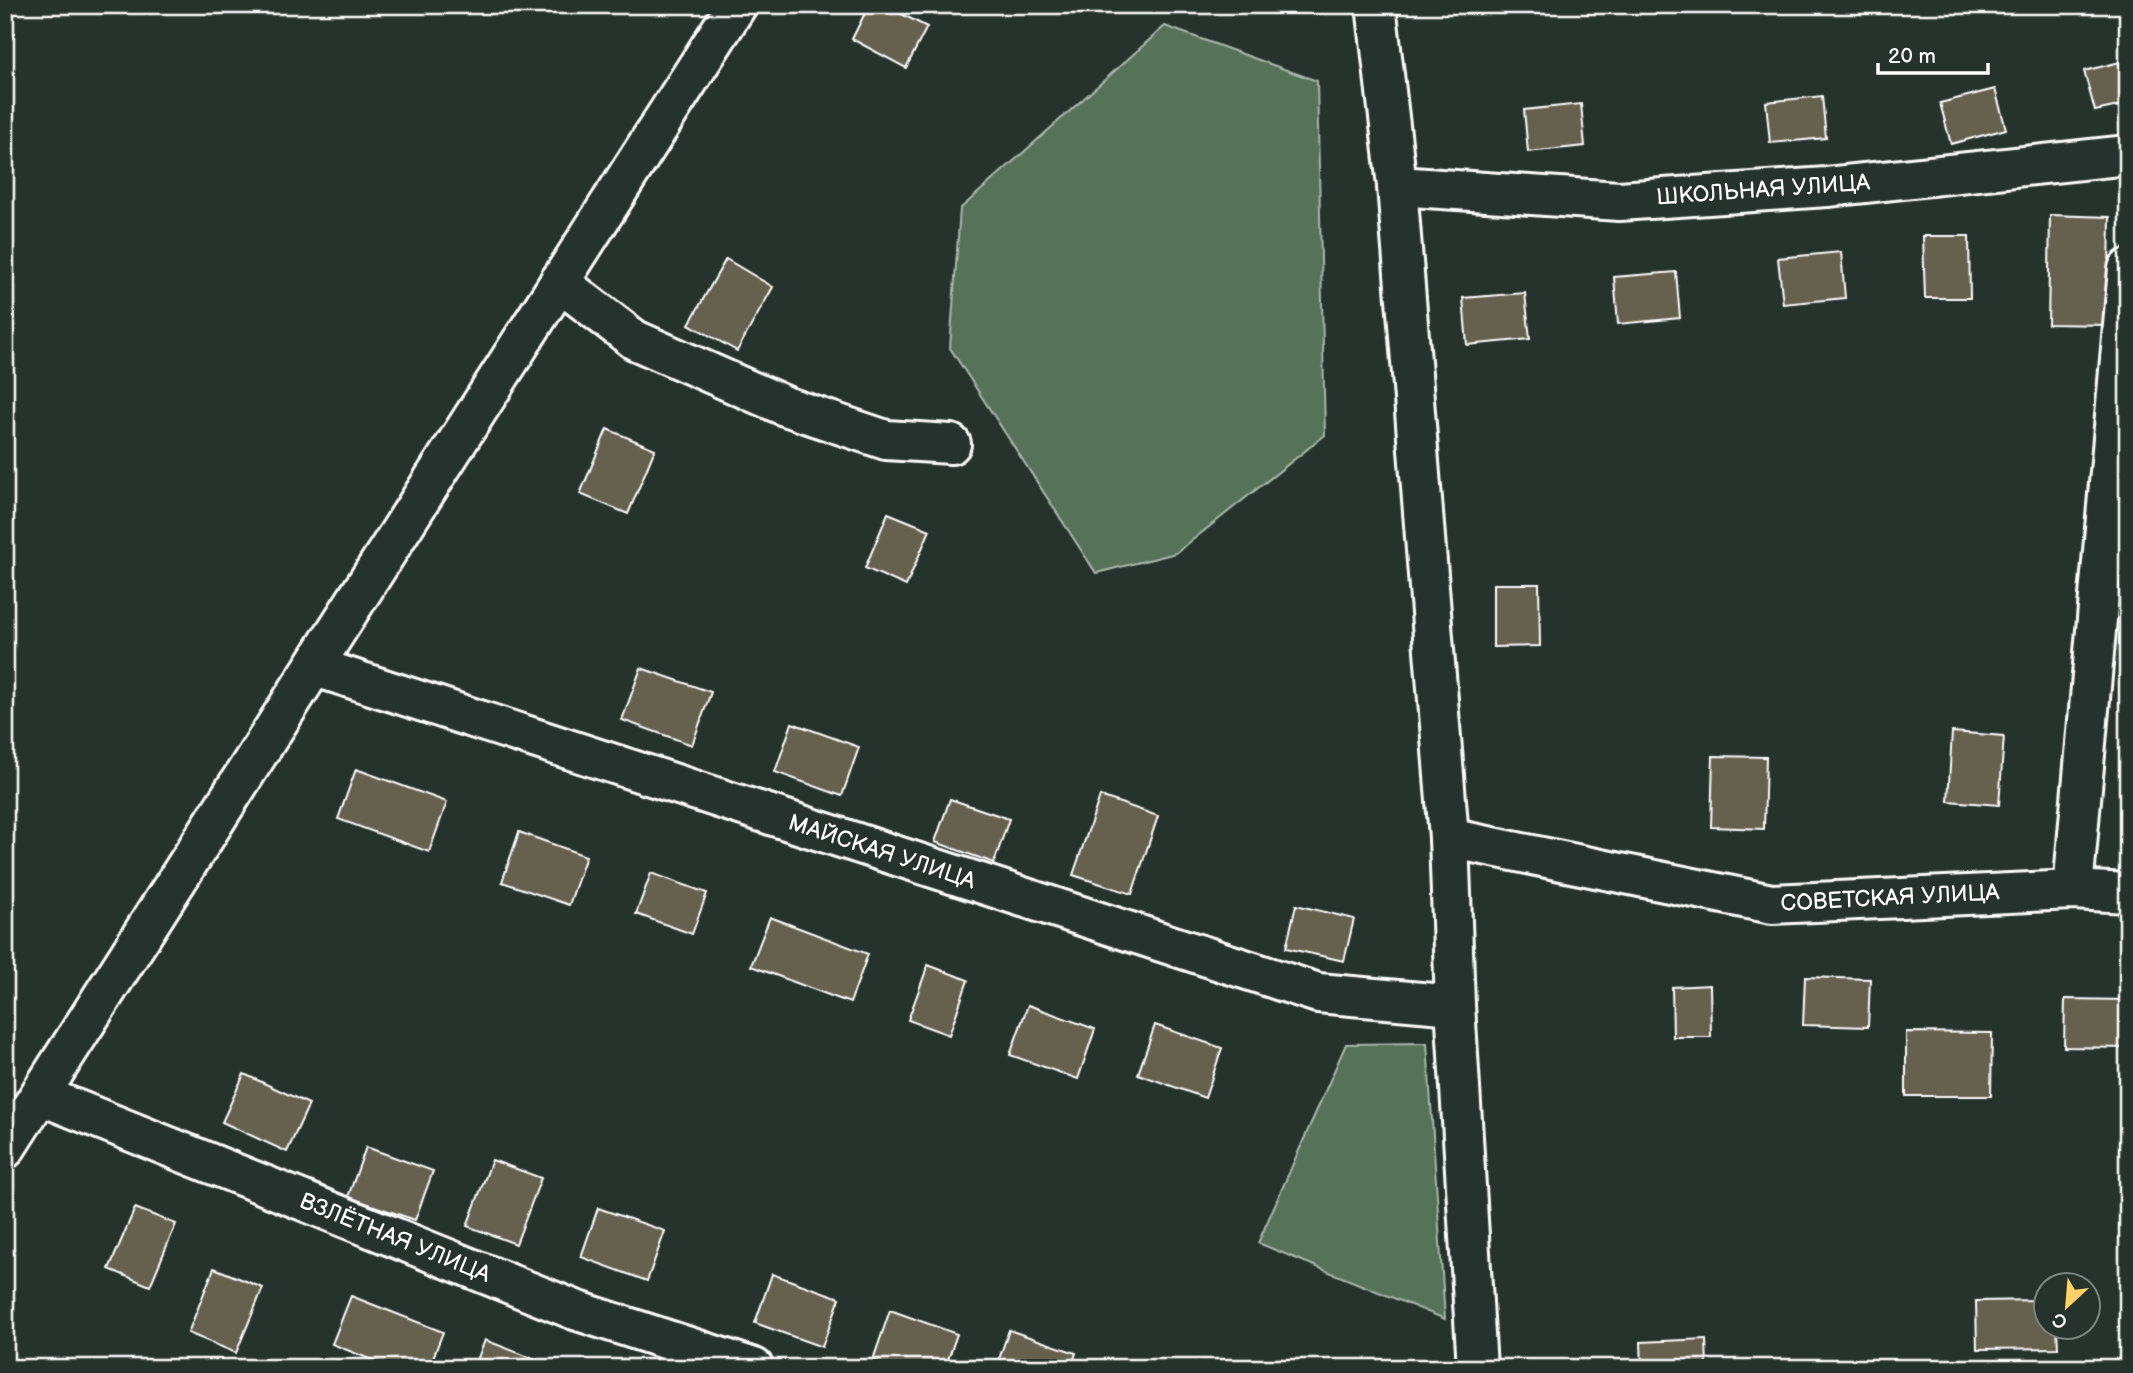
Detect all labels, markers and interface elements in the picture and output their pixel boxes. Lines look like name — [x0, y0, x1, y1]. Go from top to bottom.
scale bar — [1878, 32, 1988, 76]
text: 20 m — [1888, 44, 1936, 69]
street label: ШКОЛЬНАЯ УЛИЦА — [1655, 169, 1871, 211]
street label: МАЙСКАЯ УЛИЦА — [785, 809, 979, 895]
street label: СОВЕТСКАЯ УЛИЦА — [1780, 878, 2000, 918]
street label: ВЗЛЁТНАЯ УЛИЦА — [296, 1187, 494, 1289]
north arrow — [2032, 1272, 2102, 1342]
text: С — [2049, 1307, 2071, 1333]

